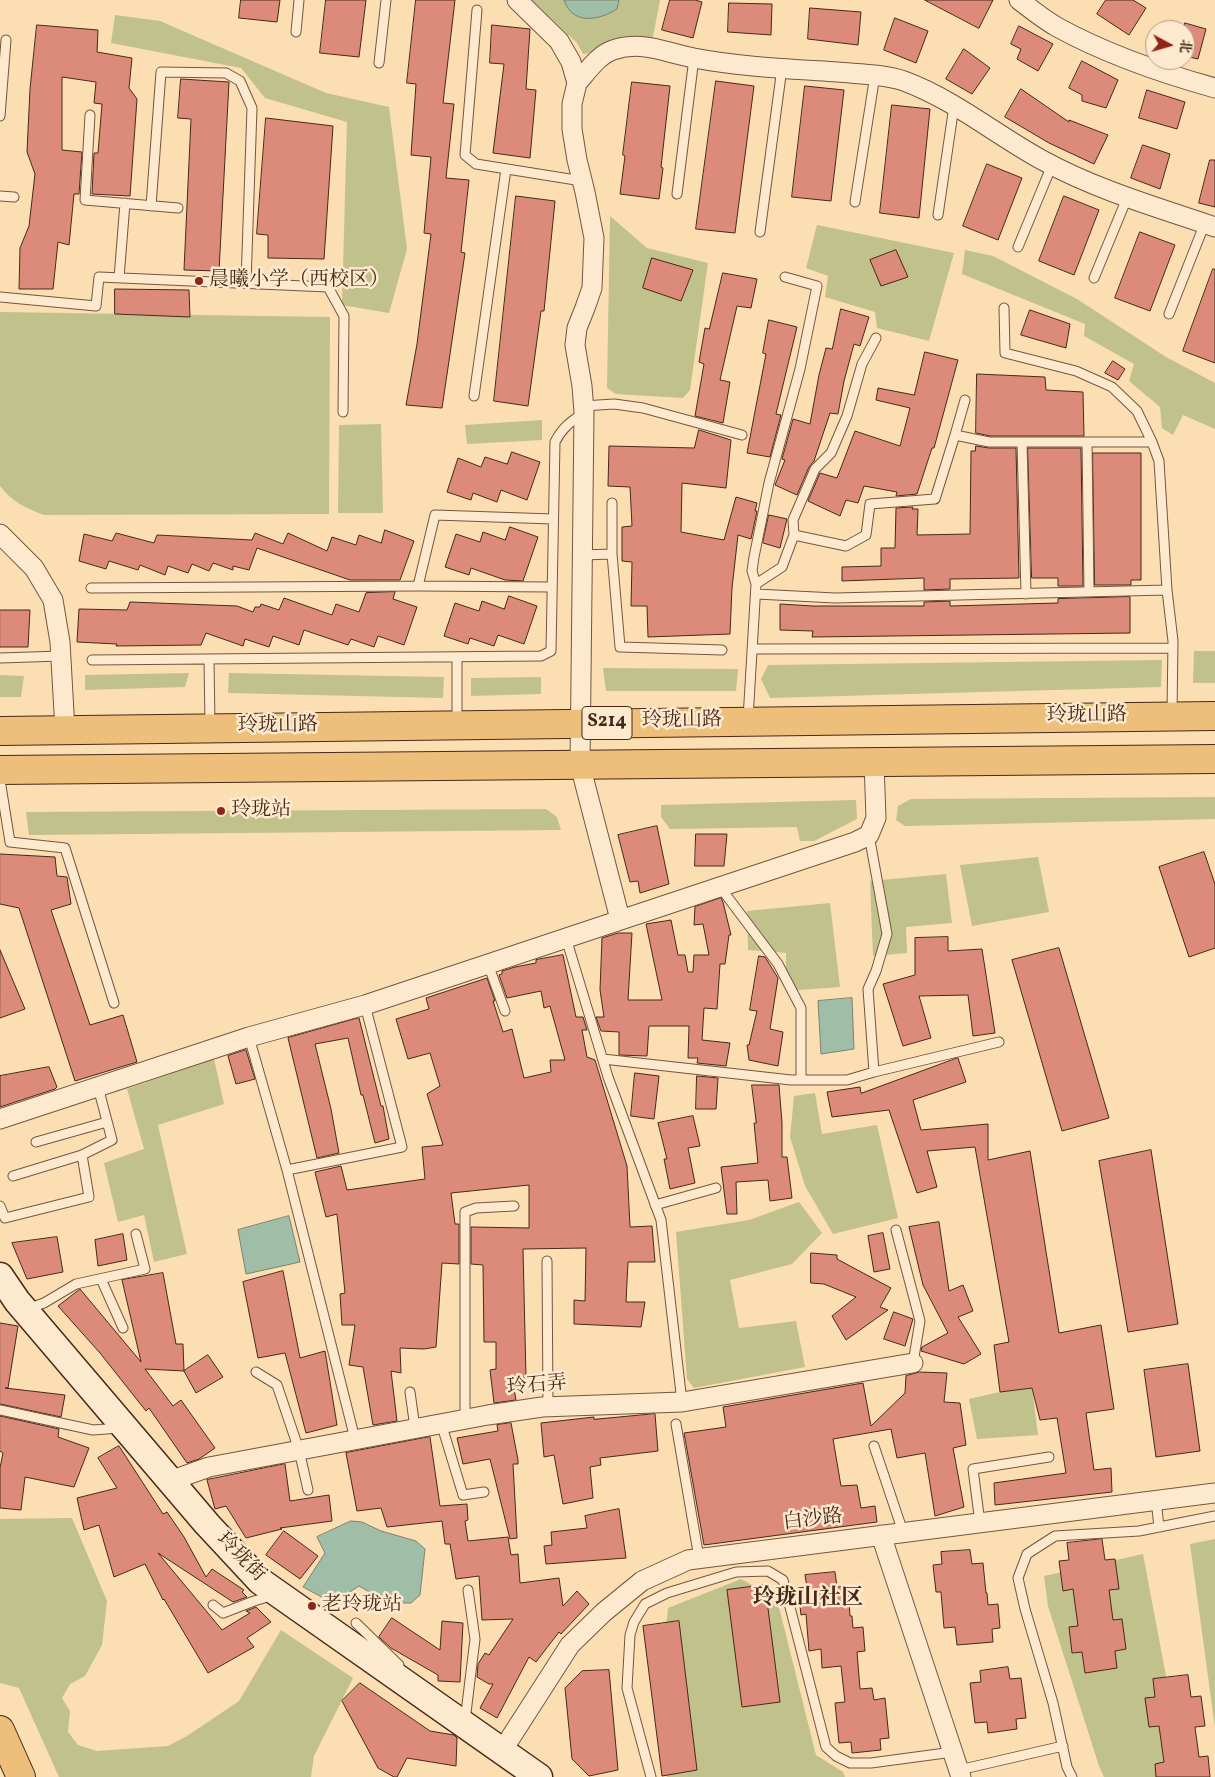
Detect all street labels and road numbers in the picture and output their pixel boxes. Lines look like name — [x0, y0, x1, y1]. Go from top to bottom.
street label: 玲珑山路 — [1047, 704, 1127, 730]
road number: S214 — [582, 706, 632, 740]
street label: 玲珑山路 — [642, 709, 722, 735]
street label: 玲珑山路 — [238, 714, 318, 740]
street label: 玲石弄 — [506, 1372, 568, 1402]
street label: 白沙路 — [782, 1505, 844, 1537]
street label: 玲珑街 — [210, 1528, 270, 1588]

